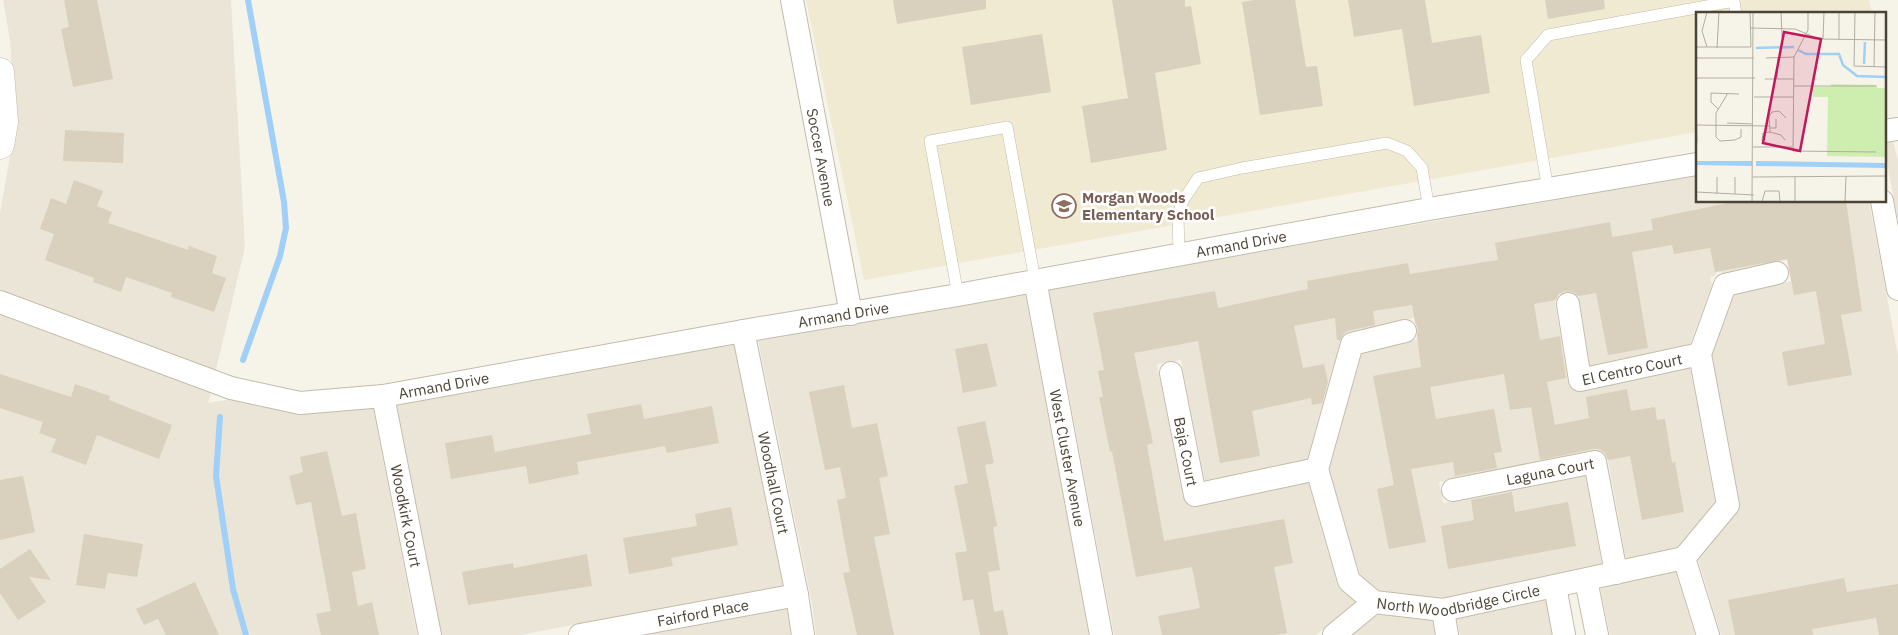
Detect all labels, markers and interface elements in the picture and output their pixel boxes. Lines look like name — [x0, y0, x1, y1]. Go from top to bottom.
inset map — [1696, 12, 1886, 202]
street label: Soccer Avenue — [803, 107, 840, 208]
place label: Morgan Woods Elementary School — [1082, 188, 1215, 224]
school or university icon: Morgan Woods Elementary School — [1051, 193, 1077, 219]
street label: Armand Drive — [1194, 226, 1288, 261]
street label: Armand Drive — [796, 297, 890, 331]
street label: El Centro Court — [1580, 349, 1684, 389]
street label: Armand Drive — [397, 368, 491, 403]
street label: West Cluster Avenue — [1046, 388, 1090, 528]
street label: Baja Court — [1170, 415, 1203, 488]
street label: Woodhall Court — [754, 430, 794, 536]
street label: Laguna Court — [1505, 453, 1596, 489]
street label: Woodkirk Court — [387, 463, 426, 569]
street label: North Woodbridge Circle — [1376, 580, 1541, 620]
street label: Fairford Place — [655, 595, 750, 630]

